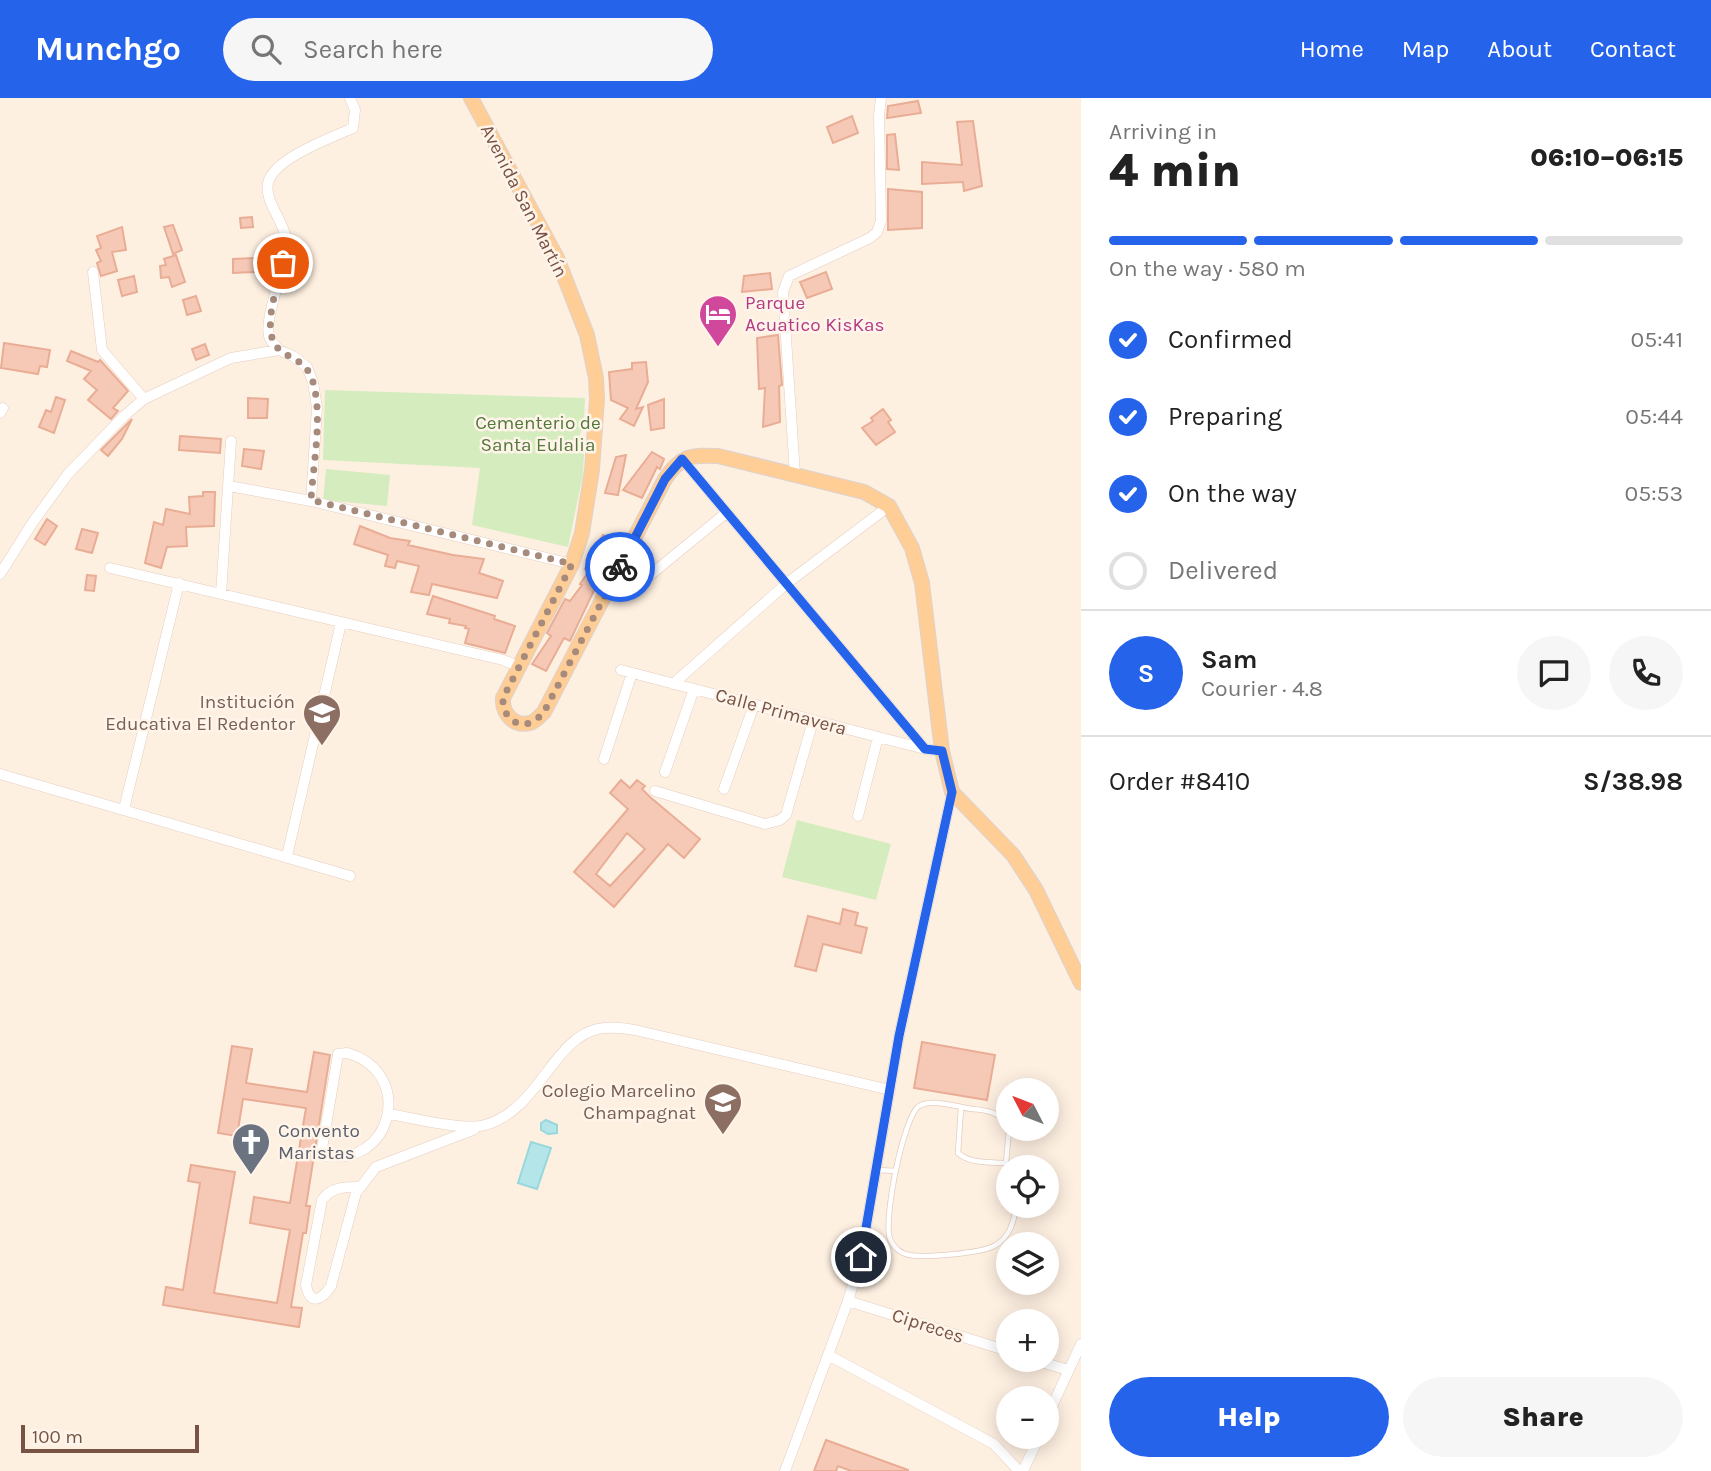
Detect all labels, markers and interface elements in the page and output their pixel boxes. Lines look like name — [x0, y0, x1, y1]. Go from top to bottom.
search box — [223, 18, 713, 81]
text: Munchgo — [35, 30, 181, 68]
icon: search — [247, 30, 285, 68]
text: Search here — [303, 34, 443, 65]
text: Home — [1300, 35, 1364, 63]
text: Map — [1402, 35, 1449, 63]
text: About — [1487, 35, 1552, 63]
text: Contact — [1590, 35, 1676, 63]
text: Arriving in — [1109, 118, 1217, 145]
street label: Avenida San Martín — [476, 121, 572, 281]
text: 06:10–06:15 — [1530, 142, 1683, 173]
text: 4 min — [1109, 144, 1241, 198]
pin — [253, 233, 313, 293]
icon: bag — [264, 244, 302, 282]
text: On the way · 580 m — [1109, 255, 1306, 282]
place label: Parque Acuatico KisKas — [745, 292, 884, 336]
hotel icon: Parque Acuatico KisKas — [697, 293, 739, 348]
icon: check — [1109, 321, 1147, 359]
text: Confirmed — [1168, 324, 1293, 355]
text: 05:41 — [1631, 326, 1683, 353]
icon: check — [1109, 398, 1147, 436]
text: Preparing — [1168, 401, 1282, 432]
text: 05:44 — [1625, 403, 1683, 430]
park label: Cementerio de Santa Eulalia — [475, 412, 601, 456]
icon: check — [1109, 475, 1147, 513]
text: On the way — [1168, 478, 1297, 509]
text: 05:53 — [1625, 480, 1683, 507]
courier — [585, 532, 655, 602]
icon: bike — [601, 548, 639, 586]
text: Delivered — [1168, 555, 1278, 586]
button: chat — [1517, 636, 1591, 710]
button: phone — [1609, 636, 1683, 710]
text: Sam — [1201, 644, 1257, 675]
text: S — [1138, 658, 1154, 689]
text: Courier · 4.8 — [1201, 675, 1323, 702]
street label: Calle Primavera — [713, 684, 849, 740]
place label: Institución Educativa El Redentor — [105, 691, 295, 735]
school or university icon: Institución Educativa El Redentor — [301, 692, 343, 747]
text: Order #8410 — [1109, 766, 1250, 797]
text: S/38.98 — [1583, 766, 1683, 797]
north arrow — [996, 1078, 1059, 1141]
map controls — [996, 1078, 1059, 1449]
place label: Colegio Marcelino Champagnat — [542, 1080, 696, 1124]
school or university icon: Colegio Marcelino Champagnat — [702, 1081, 744, 1136]
place label: Convento Maristas — [278, 1120, 360, 1164]
church icon: Convento Maristas — [230, 1121, 272, 1176]
button: locate — [996, 1155, 1059, 1218]
pin — [831, 1227, 891, 1287]
button: layers — [996, 1232, 1059, 1295]
icon: home — [842, 1238, 880, 1276]
street label: Cipreces — [889, 1304, 967, 1348]
button: + — [996, 1309, 1059, 1372]
button: Help — [1109, 1377, 1389, 1457]
button: Share — [1403, 1377, 1683, 1457]
button: − — [996, 1386, 1059, 1449]
scale bar — [21, 1422, 200, 1454]
text: 100 m — [32, 1426, 83, 1448]

